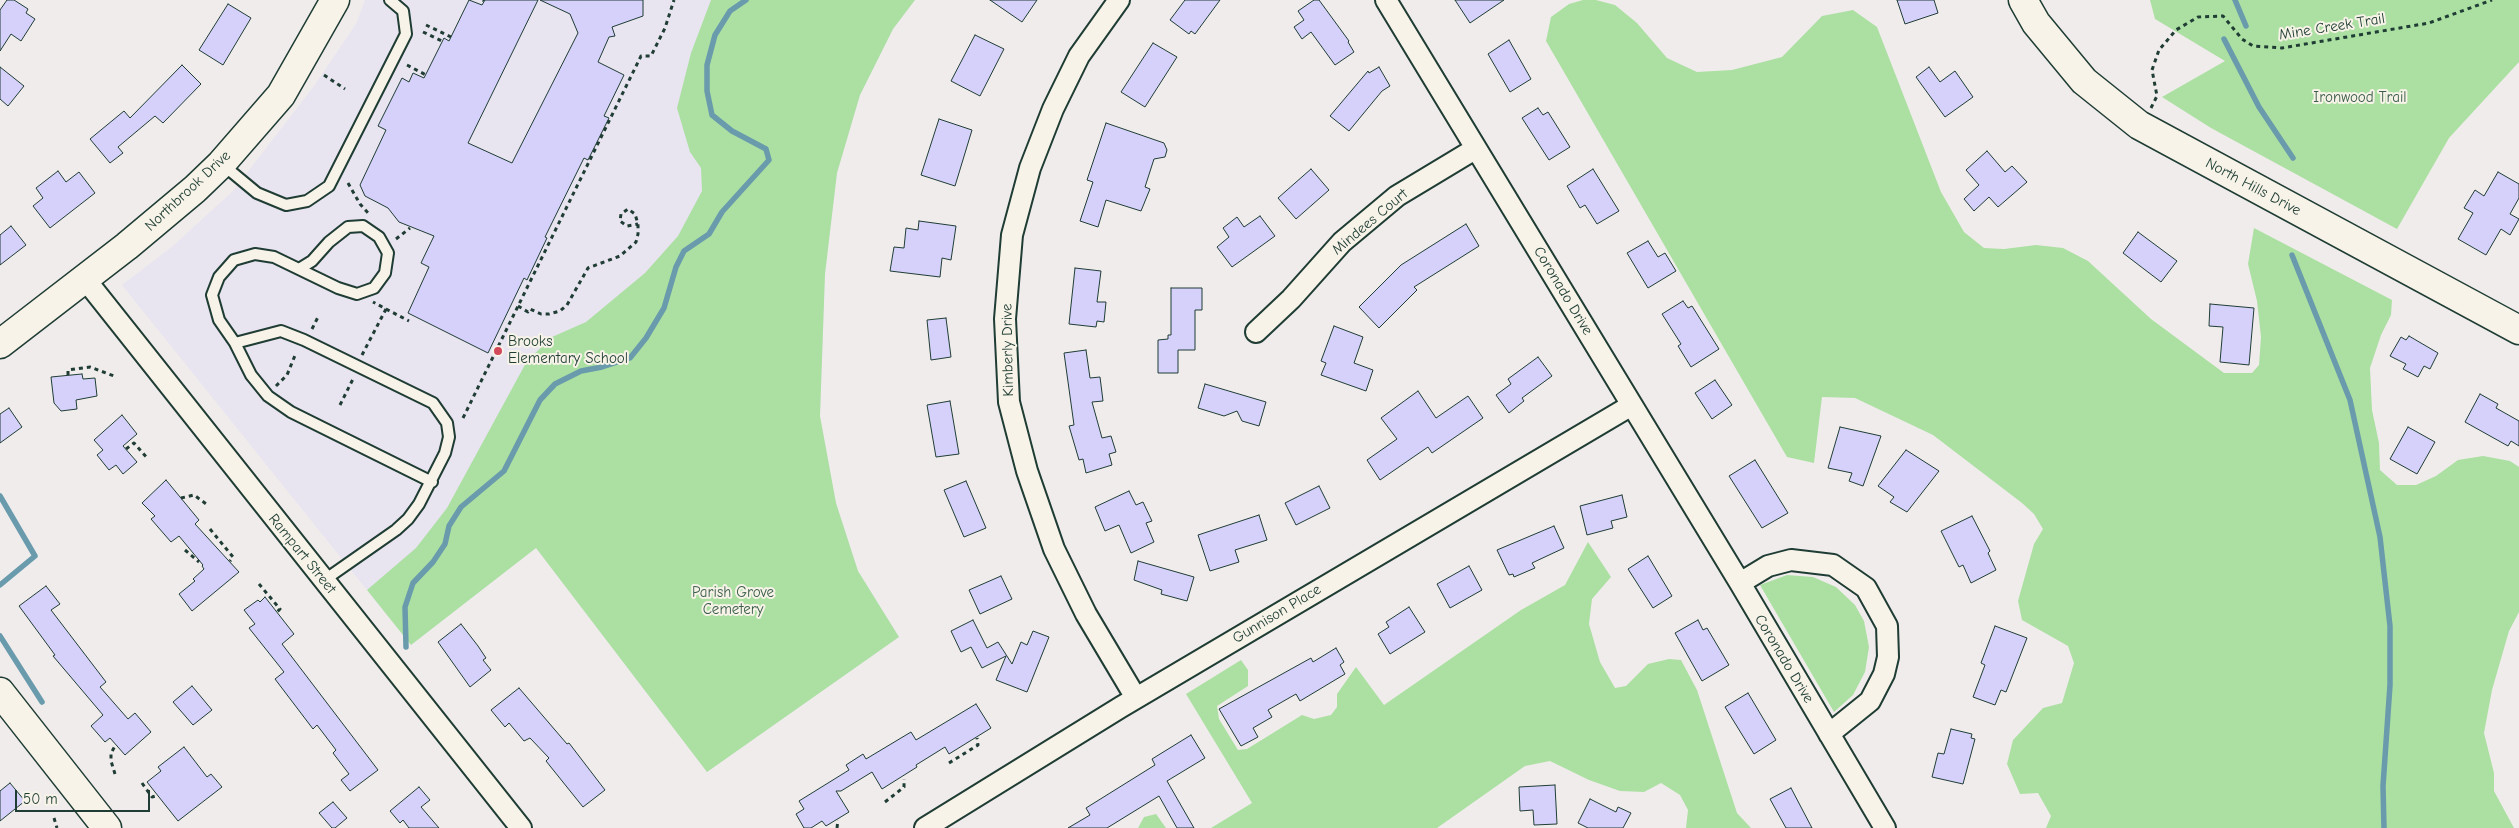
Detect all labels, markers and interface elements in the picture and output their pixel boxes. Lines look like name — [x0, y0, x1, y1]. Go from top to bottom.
street label: Mine Creek Trail — [2278, 10, 2386, 44]
park label: Ironwood Trail — [2313, 89, 2407, 107]
street label: Northbrook Drive — [142, 147, 234, 235]
street label: North Hills Drive — [2202, 154, 2304, 220]
street label: Mindees Court — [1328, 185, 1412, 259]
street label: Coronado Drive — [1530, 244, 1596, 338]
street label: Kimberly Drive — [998, 303, 1018, 397]
place label: Brooks Elementary School — [508, 333, 628, 368]
marker: Brooks Elementary School — [492, 345, 504, 357]
street label: Rampart Street — [264, 510, 340, 598]
street label: Gunnison Place — [1230, 581, 1324, 647]
park label: Parish Grove Cemetery — [692, 584, 774, 619]
street label: Coronado Drive — [1751, 612, 1817, 706]
scale bar — [18, 780, 152, 812]
text: 50 m — [23, 790, 58, 808]

